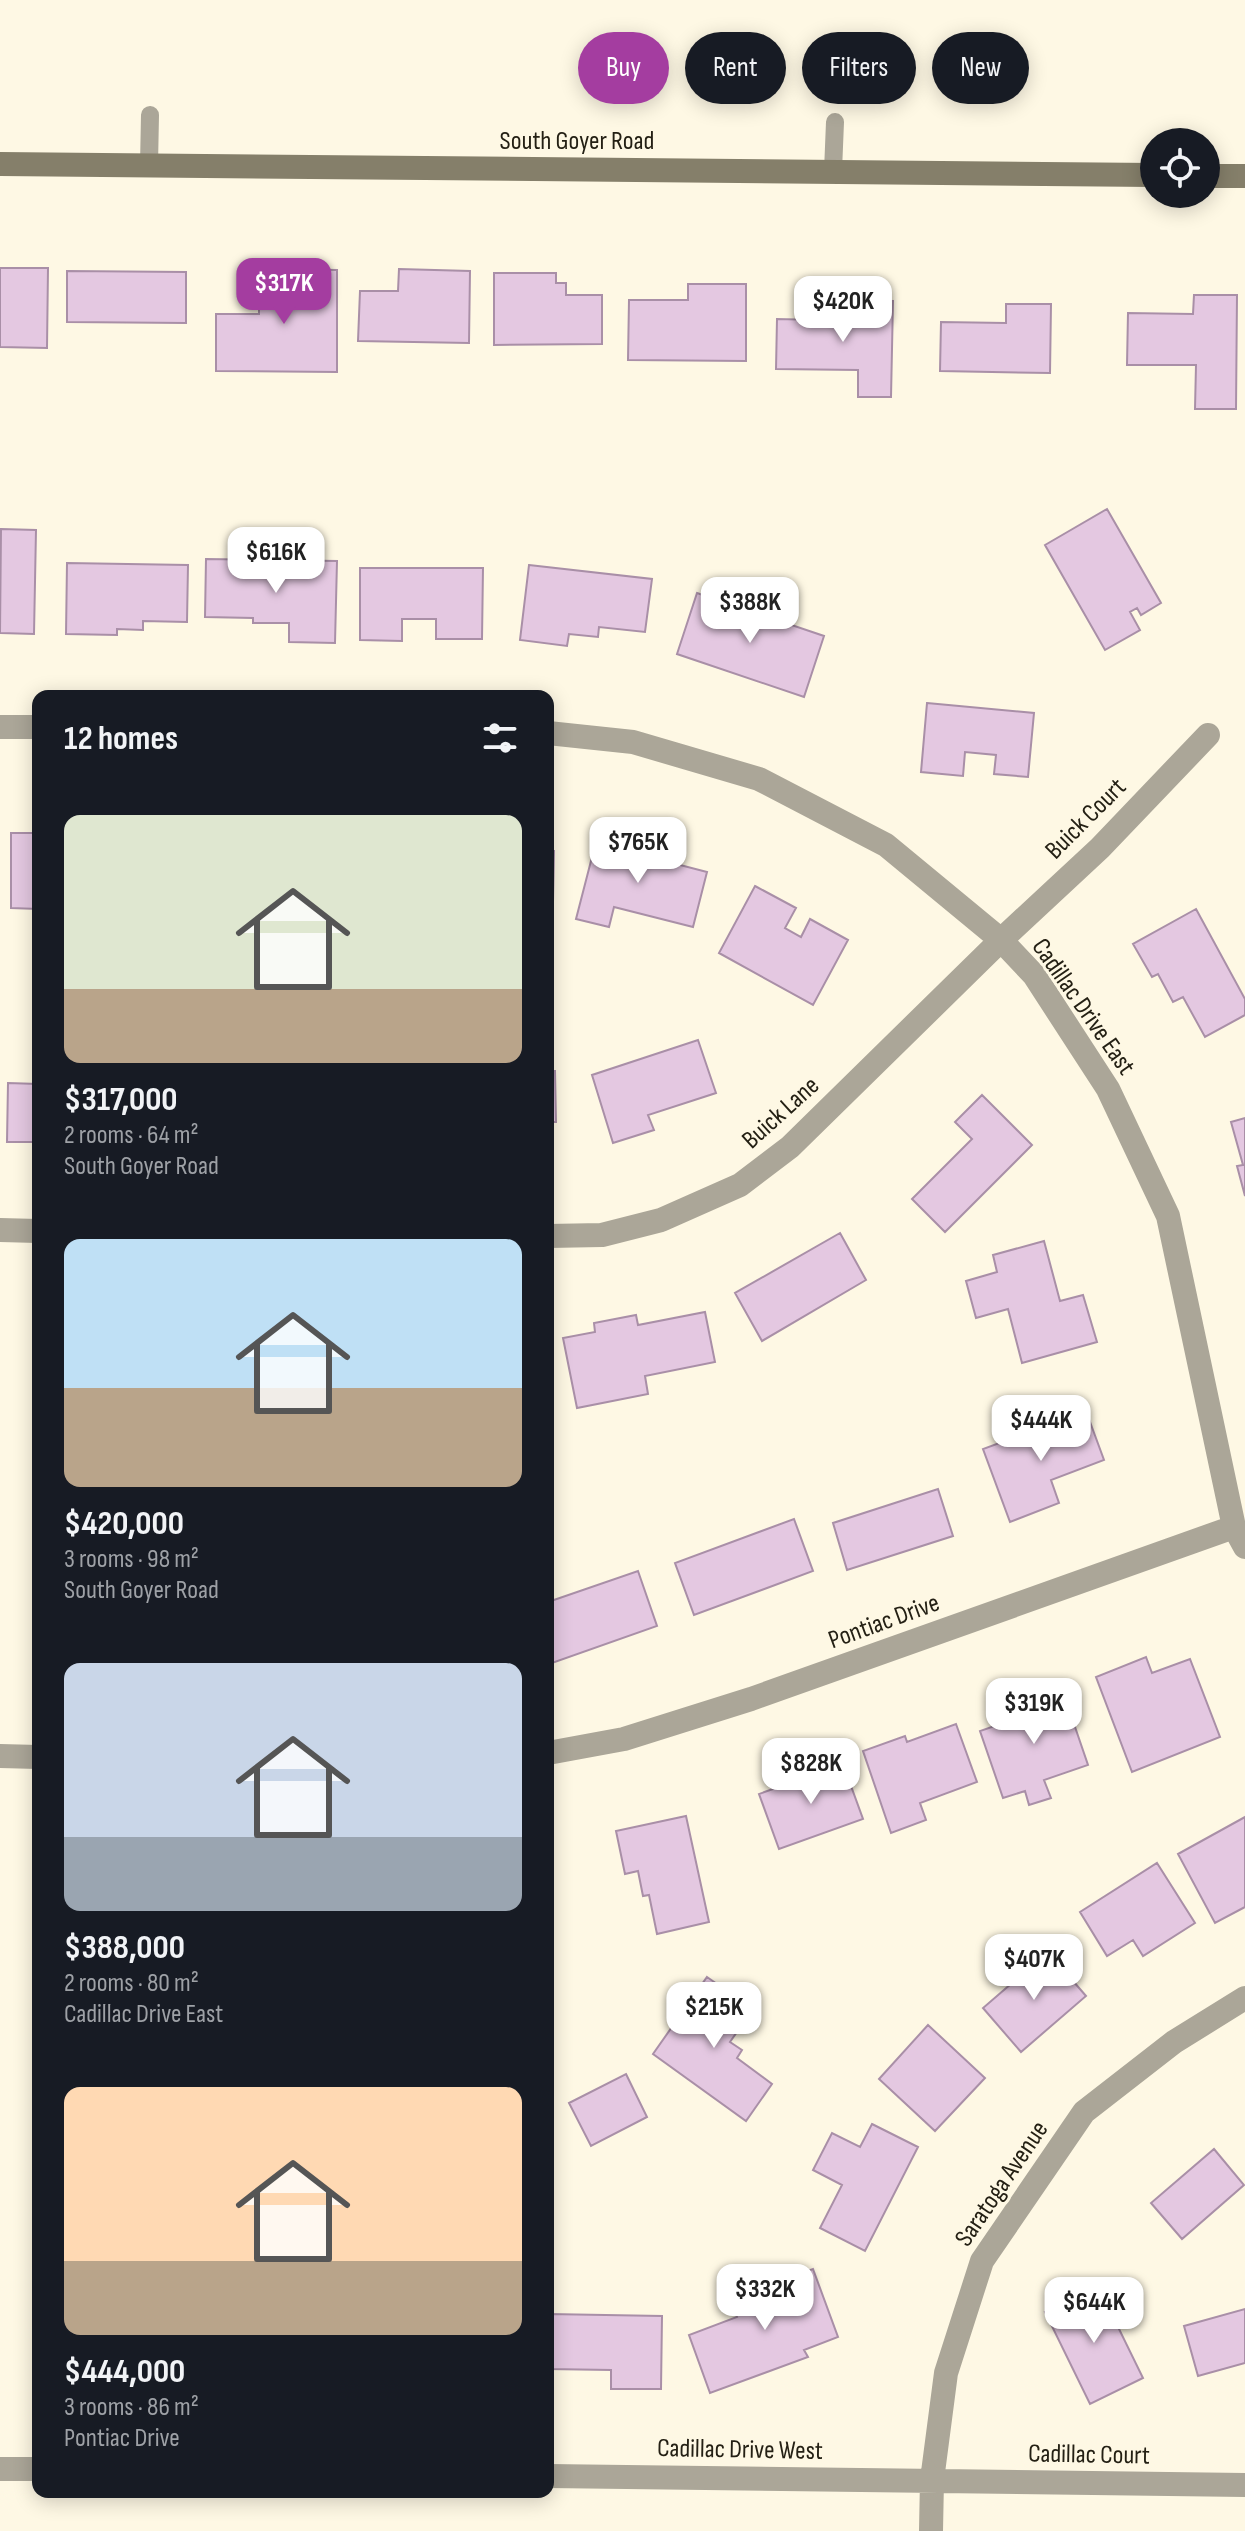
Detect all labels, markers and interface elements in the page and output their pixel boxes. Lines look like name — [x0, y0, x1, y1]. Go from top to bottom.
chip: Buy — [578, 32, 669, 104]
chip: Rent — [685, 32, 786, 104]
chip: Filters — [802, 32, 916, 104]
chip: New — [932, 32, 1029, 104]
street label: South Goyer Road — [500, 126, 654, 157]
map controls — [1140, 128, 1220, 208]
button: locate — [1140, 128, 1220, 208]
pin: $317K — [228, 258, 340, 326]
text: $317K — [254, 268, 314, 299]
pin: $420K — [787, 276, 899, 344]
text: $420K — [812, 286, 874, 317]
pin: $616K — [220, 527, 332, 595]
text: $616K — [246, 537, 306, 568]
pin: $388K — [694, 577, 806, 645]
text: $388K — [719, 587, 781, 618]
icon: filters — [478, 716, 522, 760]
text: 12 homes — [64, 718, 178, 759]
street label: Buick Court — [1039, 772, 1133, 866]
pin: $765K — [582, 817, 694, 885]
text: $765K — [607, 827, 669, 858]
icon: home — [221, 867, 365, 1011]
street label: Cadillac Drive East — [1025, 933, 1141, 1081]
street label: Buick Lane — [736, 1070, 826, 1156]
text: $317,000 — [64, 1079, 178, 1120]
text: 2 rooms · 64 m² — [64, 1120, 199, 1151]
text: South Goyer Road — [64, 1151, 219, 1182]
icon: home — [221, 1291, 365, 1435]
pin: $444K — [985, 1395, 1097, 1463]
text: $444K — [1010, 1405, 1072, 1436]
text: $420,000 — [64, 1503, 184, 1544]
text: 3 rooms · 98 m² — [64, 1544, 199, 1575]
text: South Goyer Road — [64, 1575, 219, 1606]
street label: Pontiac Drive — [824, 1588, 944, 1656]
pin: $319K — [978, 1678, 1090, 1746]
text: $319K — [1004, 1688, 1064, 1719]
icon: home — [221, 1715, 365, 1859]
pin: $828K — [755, 1738, 867, 1806]
text: $828K — [780, 1748, 842, 1779]
text: $388,000 — [64, 1927, 185, 1968]
pin: $407K — [978, 1934, 1090, 2002]
text: $407K — [1003, 1944, 1065, 1975]
text: 2 rooms · 80 m² — [64, 1968, 199, 1999]
pin: $215K — [658, 1982, 770, 2050]
text: $215K — [684, 1992, 744, 2023]
text: Cadillac Drive East — [64, 1999, 223, 2030]
street label: Saratoga Avenue — [949, 2115, 1055, 2253]
icon: home — [221, 2139, 365, 2283]
pin: $332K — [709, 2264, 821, 2332]
text: $332K — [735, 2274, 795, 2305]
pin: $644K — [1038, 2277, 1150, 2345]
text: $644K — [1063, 2287, 1125, 2318]
text: $444,000 — [64, 2351, 185, 2392]
text: 3 rooms · 86 m² — [64, 2392, 199, 2423]
text: Pontiac Drive — [64, 2423, 180, 2454]
street label: Cadillac Drive West — [657, 2433, 823, 2467]
street label: Cadillac Court — [1028, 2438, 1150, 2472]

